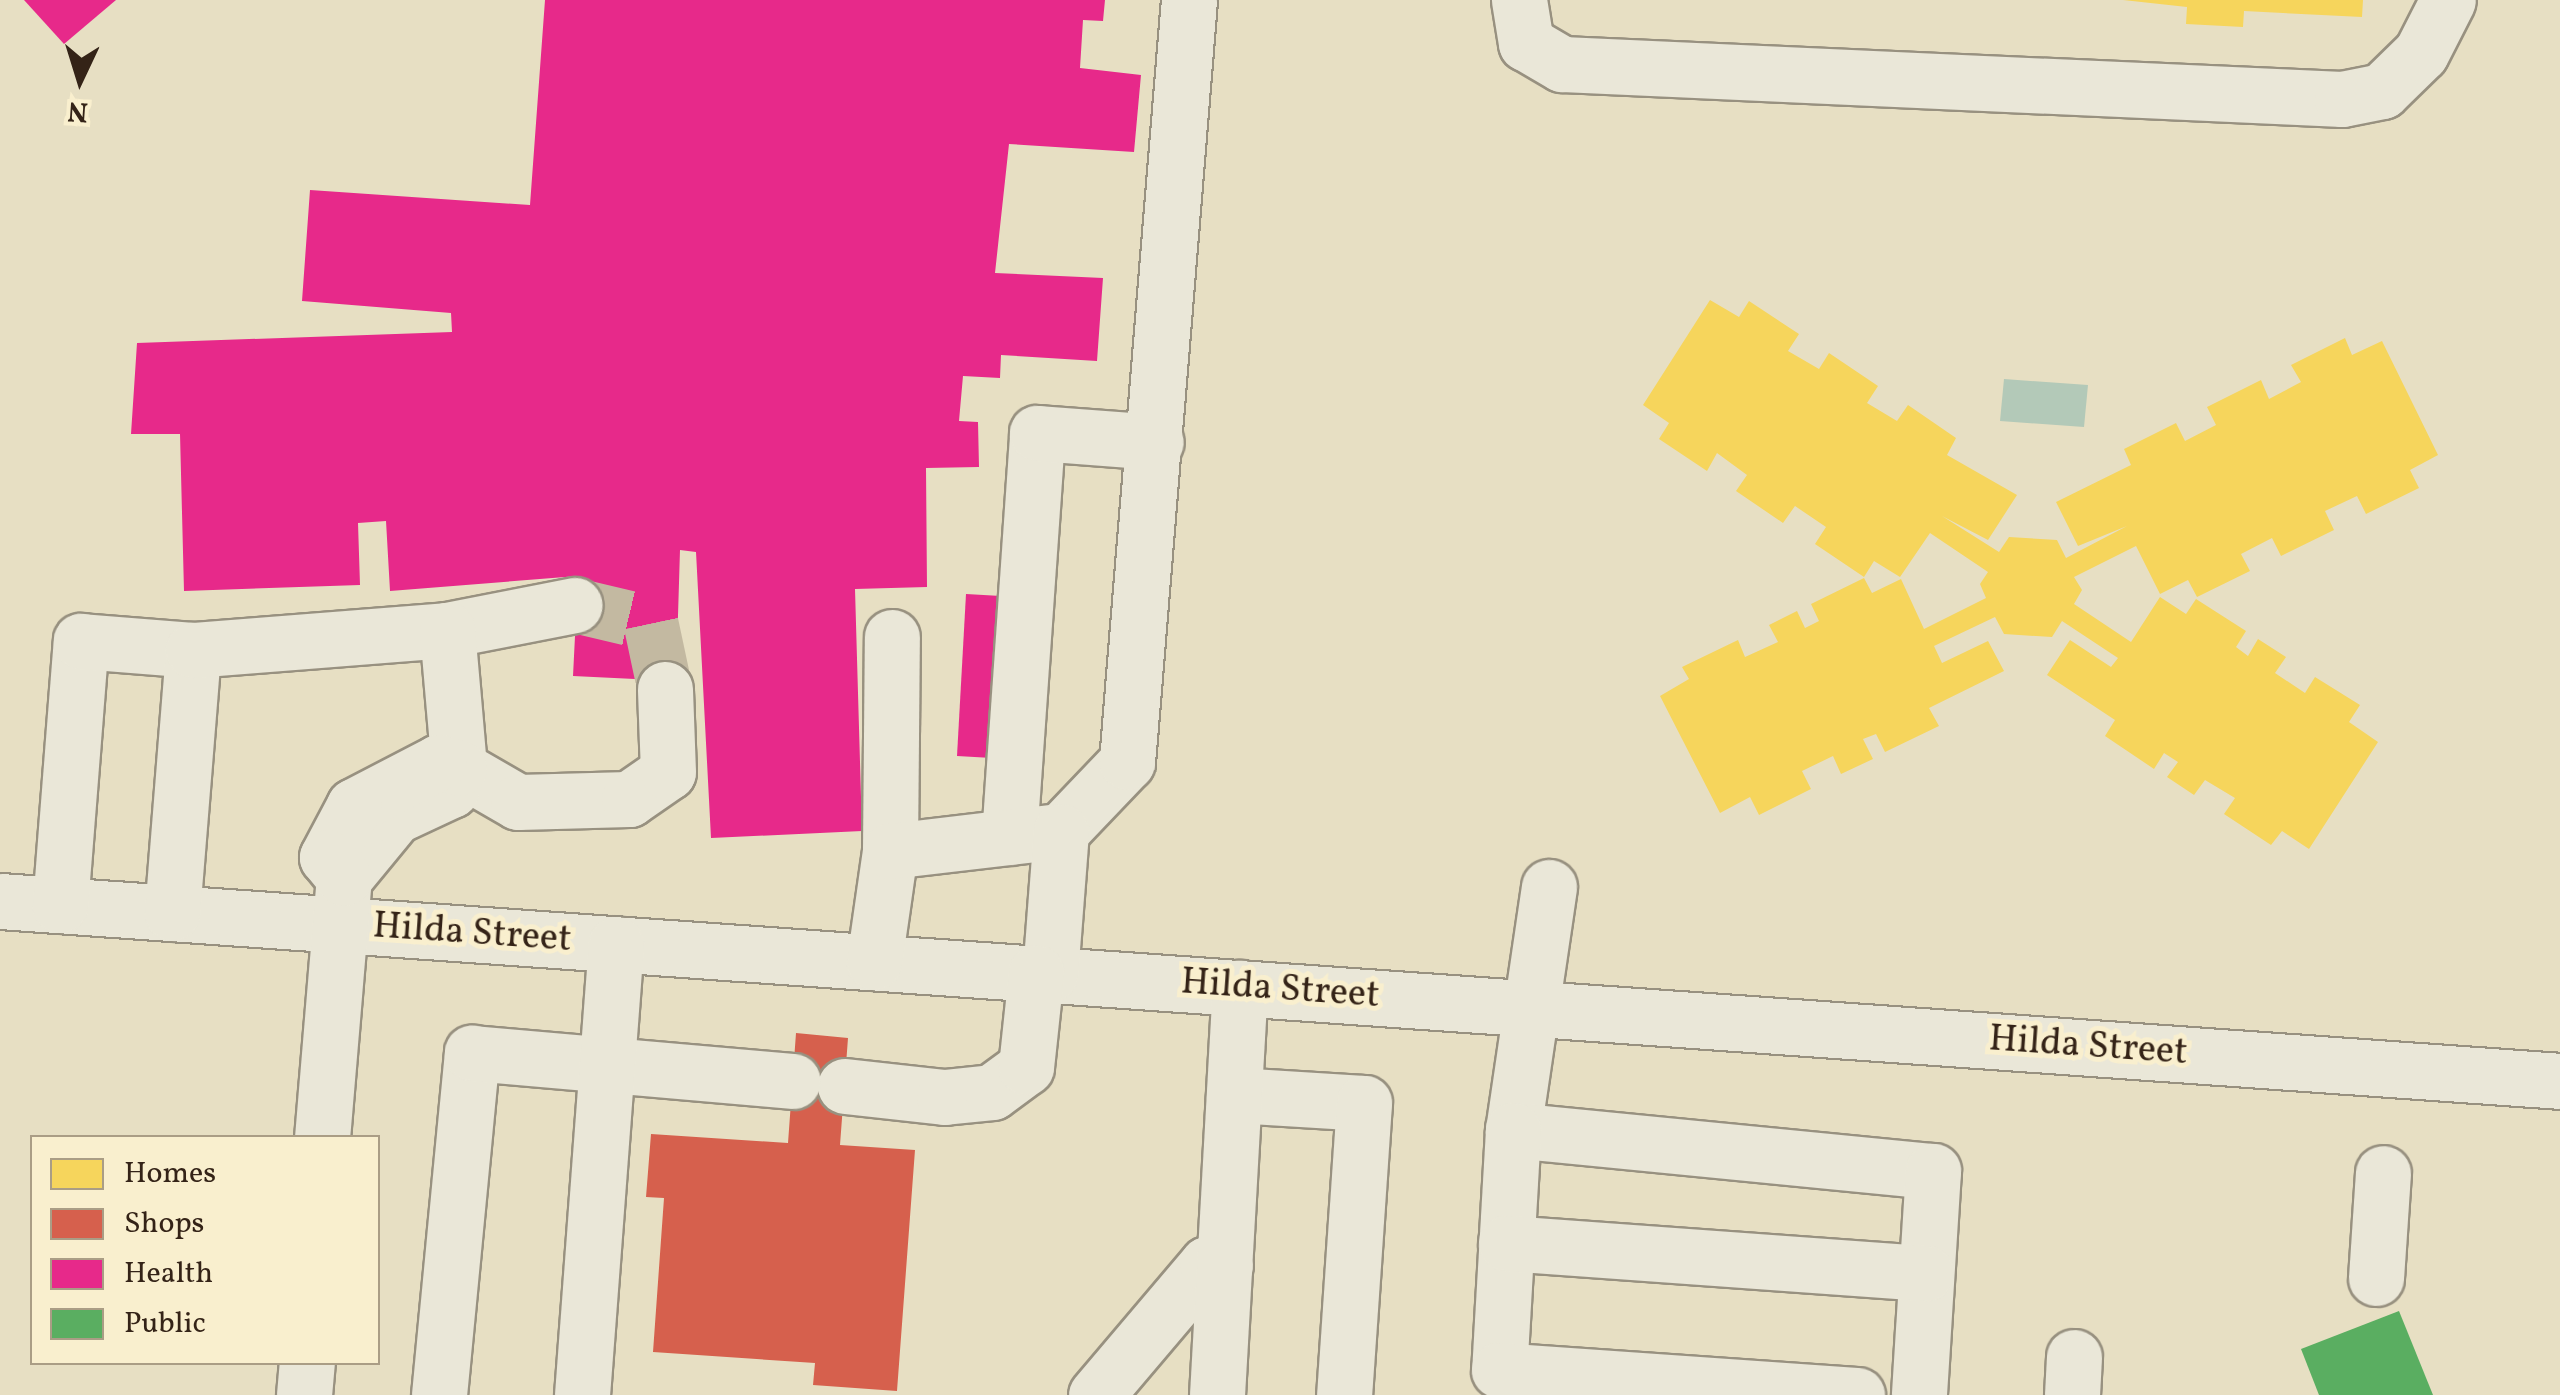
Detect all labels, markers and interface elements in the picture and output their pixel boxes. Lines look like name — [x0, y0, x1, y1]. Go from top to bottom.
north arrow — [30, 30, 130, 130]
text: N — [66, 90, 89, 131]
street label: Hilda Street — [371, 904, 573, 964]
street label: Hilda Street — [1179, 960, 1381, 1020]
street label: Hilda Street — [1987, 1017, 2189, 1077]
legend — [30, 1135, 380, 1365]
text: Homes — [124, 1153, 216, 1195]
text: Shops — [124, 1203, 204, 1245]
text: Health — [124, 1253, 213, 1295]
text: Public — [124, 1303, 206, 1345]

